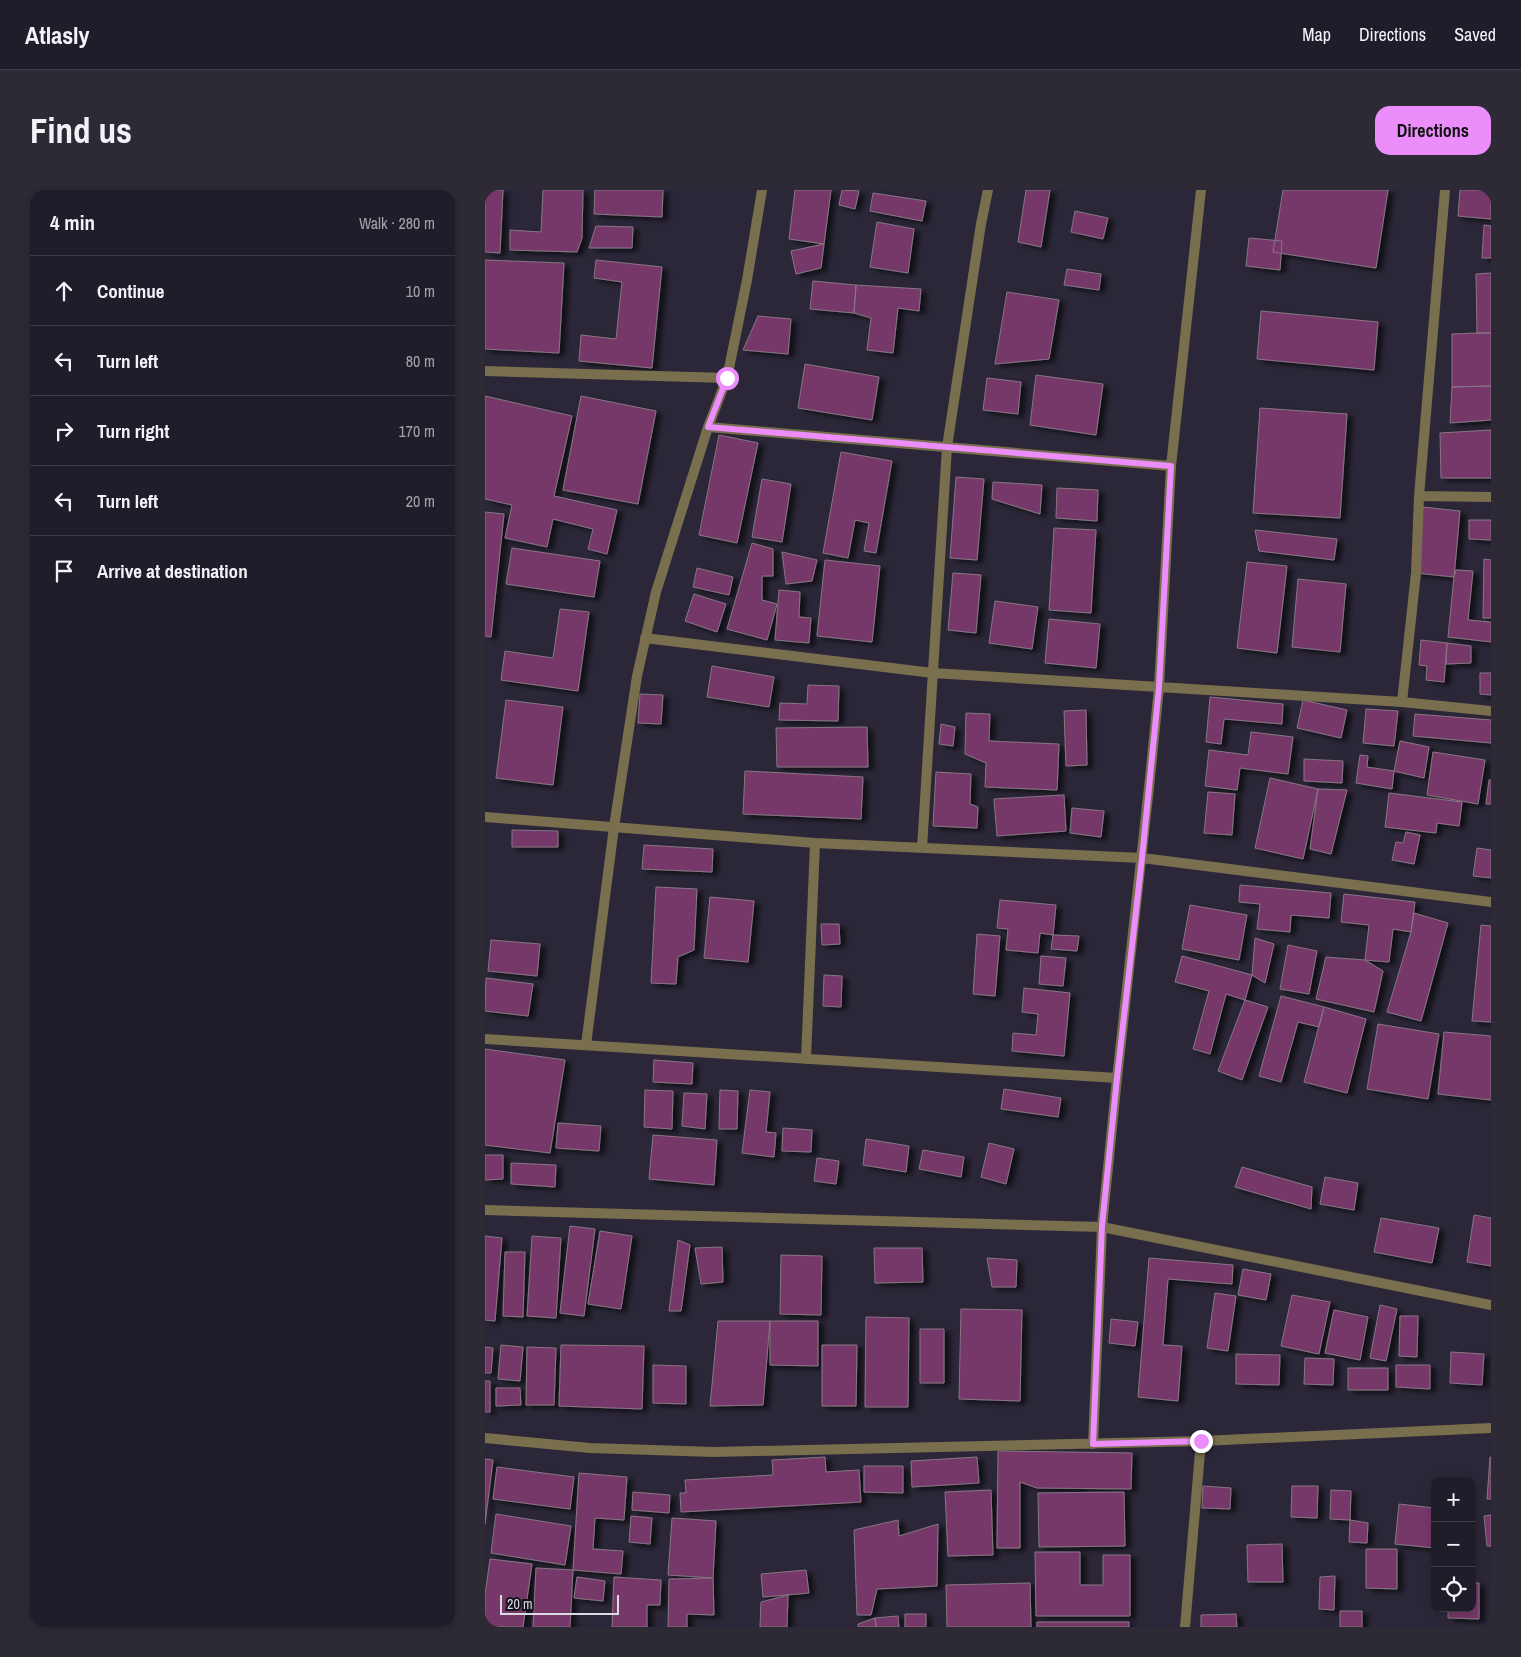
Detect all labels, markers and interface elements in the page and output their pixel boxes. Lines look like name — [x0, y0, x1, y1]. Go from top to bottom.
text: Atlasly — [25, 19, 90, 51]
text: Map — [1302, 22, 1331, 47]
text: Directions — [1359, 22, 1426, 47]
text: Saved — [1454, 22, 1496, 47]
button: Directions — [1375, 106, 1491, 155]
text: Find us — [30, 107, 132, 154]
text: 4 min — [50, 208, 95, 237]
text: Walk · 280 m — [359, 212, 435, 234]
icon: ahead — [50, 277, 78, 305]
text: Continue — [97, 278, 165, 304]
text: 10 m — [406, 280, 435, 302]
icon: left — [50, 347, 78, 375]
text: Turn left — [97, 348, 158, 374]
text: 80 m — [406, 350, 435, 372]
route start — [716, 367, 739, 390]
icon: right — [50, 417, 78, 445]
text: Turn right — [97, 418, 169, 444]
text: 170 m — [399, 420, 435, 442]
icon: left — [50, 487, 78, 515]
text: Turn left — [97, 488, 158, 514]
text: 20 m — [406, 490, 435, 512]
icon: arrive — [50, 557, 78, 585]
text: Arrive at destination — [97, 558, 248, 584]
route end — [1190, 1430, 1213, 1453]
map controls — [1431, 1477, 1476, 1612]
button: + — [1431, 1477, 1476, 1522]
button: − — [1431, 1522, 1476, 1567]
button: locate — [1431, 1567, 1476, 1612]
scale bar — [500, 1592, 619, 1615]
text: 20 m — [507, 1595, 533, 1613]

